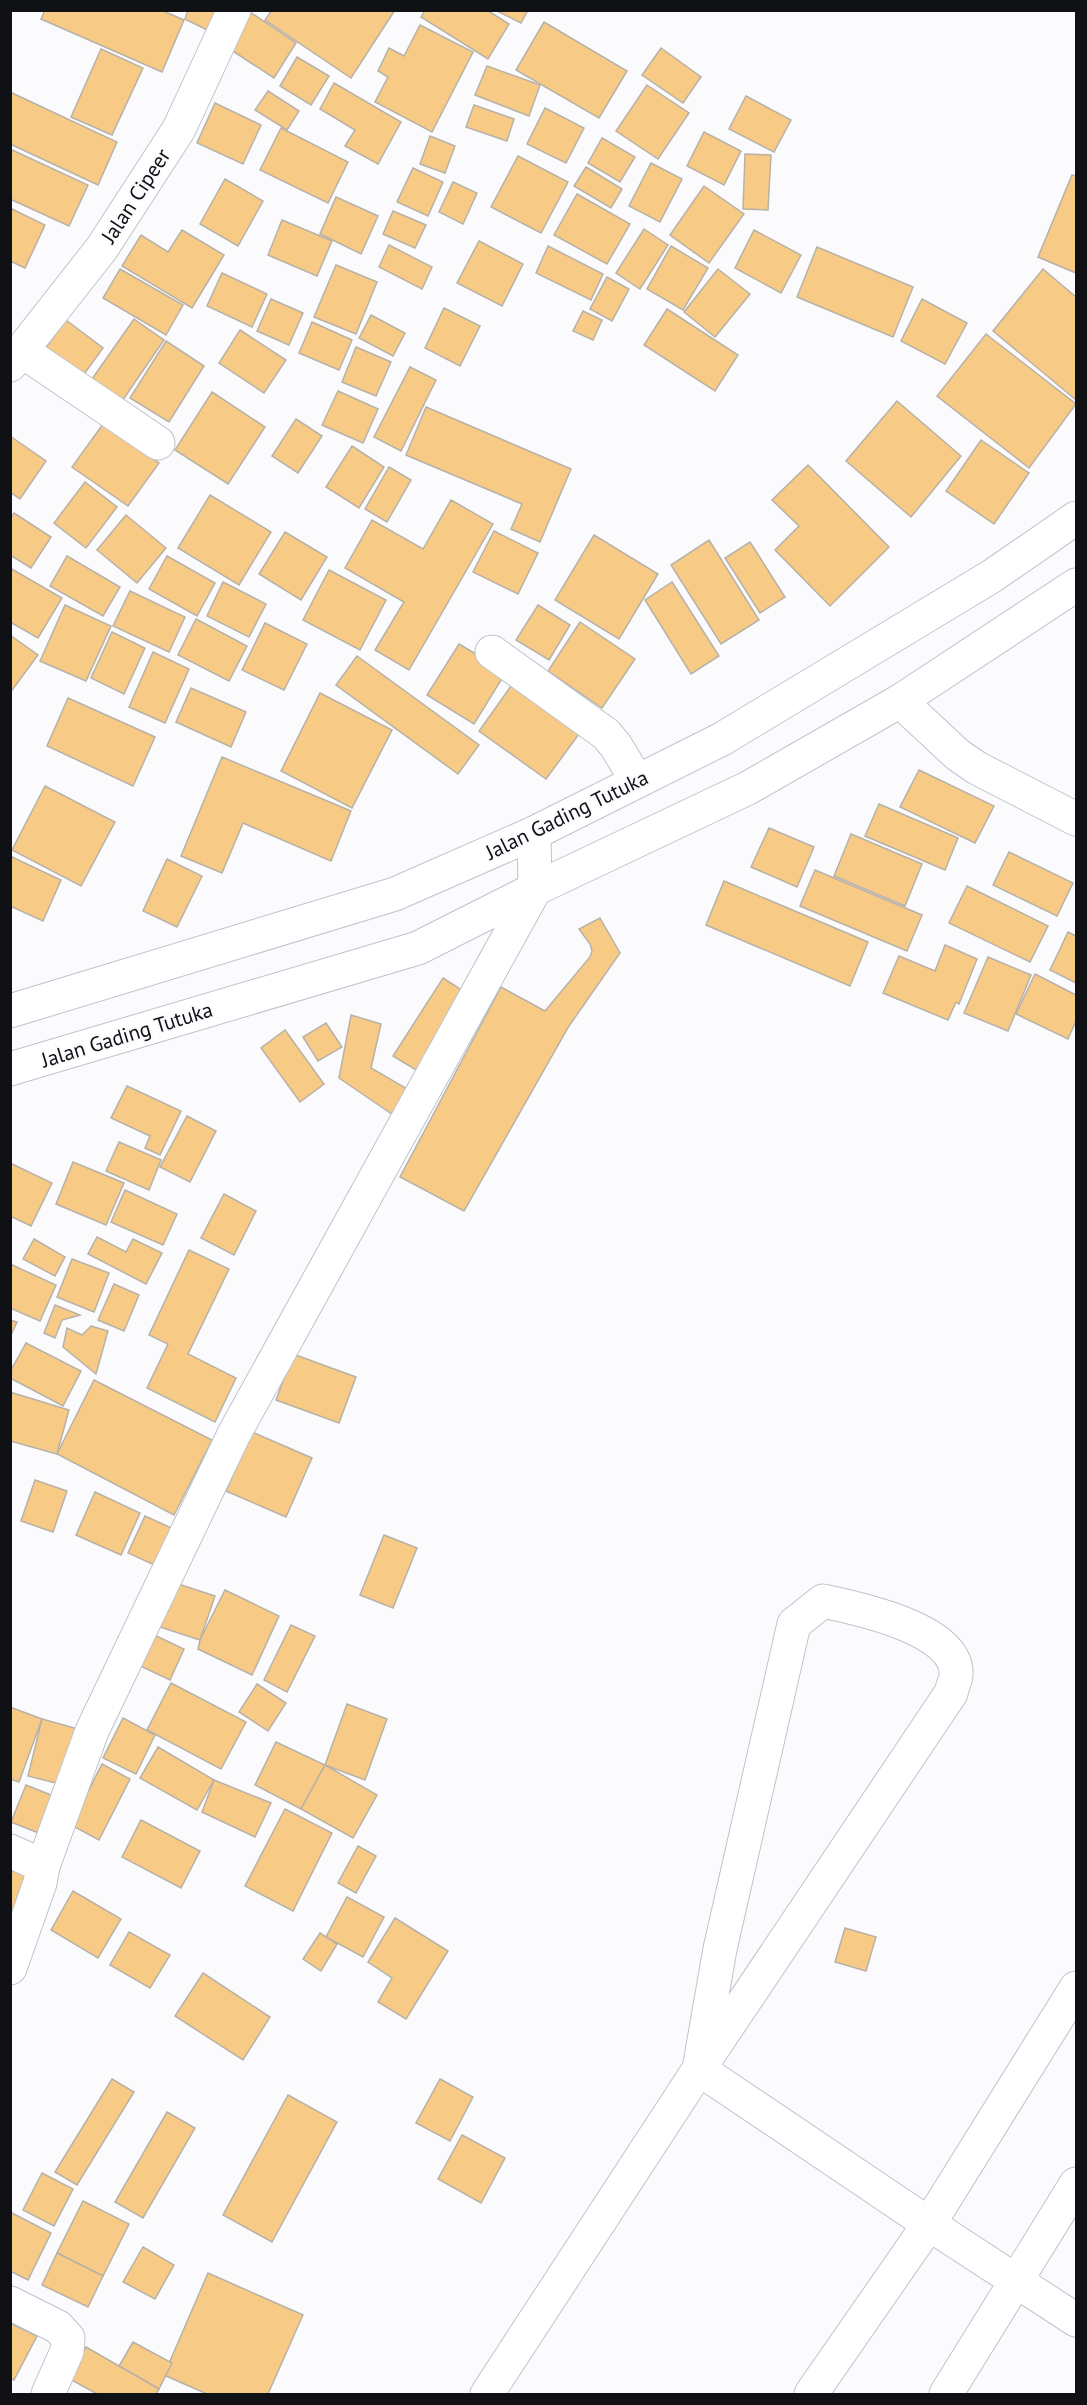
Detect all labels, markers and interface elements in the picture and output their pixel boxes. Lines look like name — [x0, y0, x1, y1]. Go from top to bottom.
street label: Jalan Cipeer — [94, 143, 176, 249]
street label: Jalan Gading Tutuka — [480, 763, 653, 866]
street label: Jalan Gading Tutuka — [37, 996, 216, 1074]

